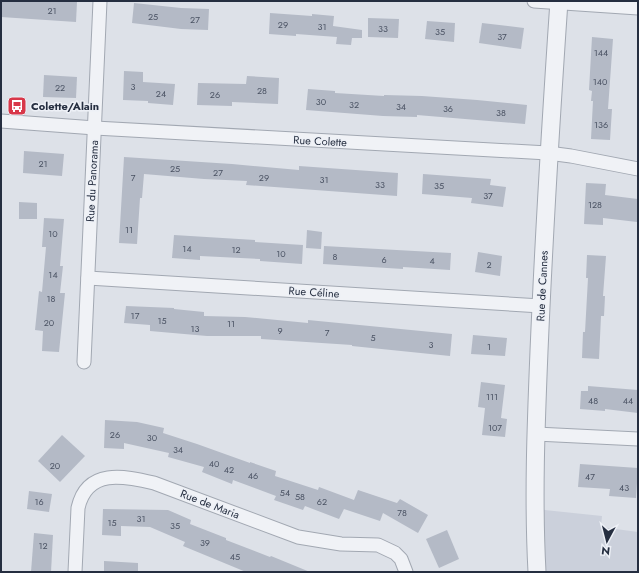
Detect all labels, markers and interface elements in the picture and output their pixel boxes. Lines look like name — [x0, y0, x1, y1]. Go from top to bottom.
house number: 21 — [47, 4, 57, 17]
house number: 25 — [148, 10, 158, 23]
house number: 27 — [190, 13, 200, 26]
house number: 29 — [278, 18, 288, 31]
house number: 31 — [318, 20, 326, 33]
house number: 33 — [378, 22, 388, 35]
house number: 35 — [435, 25, 445, 38]
house number: 37 — [497, 30, 507, 43]
house number: 144 — [594, 46, 608, 59]
house number: 140 — [593, 75, 608, 88]
house number: 3 — [131, 80, 136, 93]
house number: 22 — [55, 81, 65, 94]
house number: 28 — [257, 84, 267, 97]
house number: 24 — [156, 87, 166, 100]
house number: 26 — [210, 88, 220, 101]
bus stop icon: Colette/Alain — [6, 95, 28, 117]
house number: 30 — [316, 95, 327, 108]
place label: Colette/Alain — [31, 98, 99, 114]
house number: 32 — [349, 98, 359, 111]
house number: 34 — [396, 100, 406, 113]
house number: 36 — [443, 102, 453, 115]
house number: 38 — [496, 106, 506, 119]
house number: 136 — [594, 118, 608, 131]
street label: Rue Colette — [293, 132, 348, 150]
street label: Rue du Panorama — [82, 140, 102, 222]
house number: 21 — [38, 157, 48, 170]
house number: 25 — [170, 162, 180, 175]
house number: 27 — [213, 166, 223, 179]
house number: 7 — [131, 171, 136, 184]
house number: 29 — [259, 171, 269, 184]
house number: 31 — [320, 173, 328, 186]
house number: 33 — [375, 178, 385, 191]
house number: 35 — [434, 179, 444, 192]
house number: 37 — [483, 189, 493, 202]
house number: 128 — [588, 198, 602, 211]
house number: 11 — [125, 223, 133, 236]
house number: 10 — [48, 227, 58, 240]
house number: 14 — [182, 242, 192, 255]
house number: 12 — [231, 243, 241, 256]
house number: 10 — [276, 247, 286, 260]
house number: 8 — [333, 250, 338, 263]
street label: Rue de Cannes — [532, 250, 552, 322]
house number: 6 — [381, 253, 387, 266]
house number: 4 — [429, 254, 435, 267]
house number: 2 — [486, 258, 492, 271]
house number: 14 — [48, 268, 58, 281]
street label: Rue Céline — [288, 282, 340, 302]
house number: 18 — [47, 292, 56, 305]
house number: 17 — [131, 309, 140, 322]
house number: 15 — [157, 314, 167, 327]
house number: 20 — [44, 316, 55, 329]
house number: 11 — [227, 317, 235, 330]
house number: 13 — [191, 322, 200, 335]
house number: 9 — [277, 324, 283, 337]
house number: 7 — [325, 326, 330, 339]
house number: 5 — [370, 331, 376, 344]
house number: 3 — [429, 338, 434, 351]
house number: 1 — [487, 340, 491, 353]
house number: 111 — [486, 390, 498, 403]
house number: 48 — [588, 394, 598, 407]
house number: 44 — [623, 394, 633, 407]
house number: 107 — [488, 421, 502, 434]
house number: 26 — [110, 428, 120, 441]
house number: 30 — [147, 431, 158, 444]
house number: 34 — [173, 443, 183, 456]
house number: 40 — [209, 457, 220, 470]
house number: 20 — [50, 459, 61, 472]
house number: 42 — [224, 463, 234, 476]
house number: 46 — [248, 469, 258, 482]
house number: 47 — [585, 470, 595, 483]
house number: 43 — [619, 481, 629, 494]
street label: Rue de Maria — [178, 485, 242, 523]
house number: 54 — [280, 486, 290, 499]
house number: 58 — [295, 490, 305, 503]
house number: 16 — [34, 495, 44, 508]
house number: 62 — [317, 495, 327, 508]
house number: 78 — [397, 506, 407, 519]
house number: 31 — [137, 512, 145, 525]
house number: 15 — [107, 516, 117, 529]
house number: 35 — [170, 519, 180, 532]
north arrow — [587, 521, 627, 561]
house number: 39 — [200, 536, 210, 549]
house number: 12 — [38, 539, 48, 552]
text: N — [600, 542, 611, 559]
house number: 45 — [230, 550, 240, 563]

